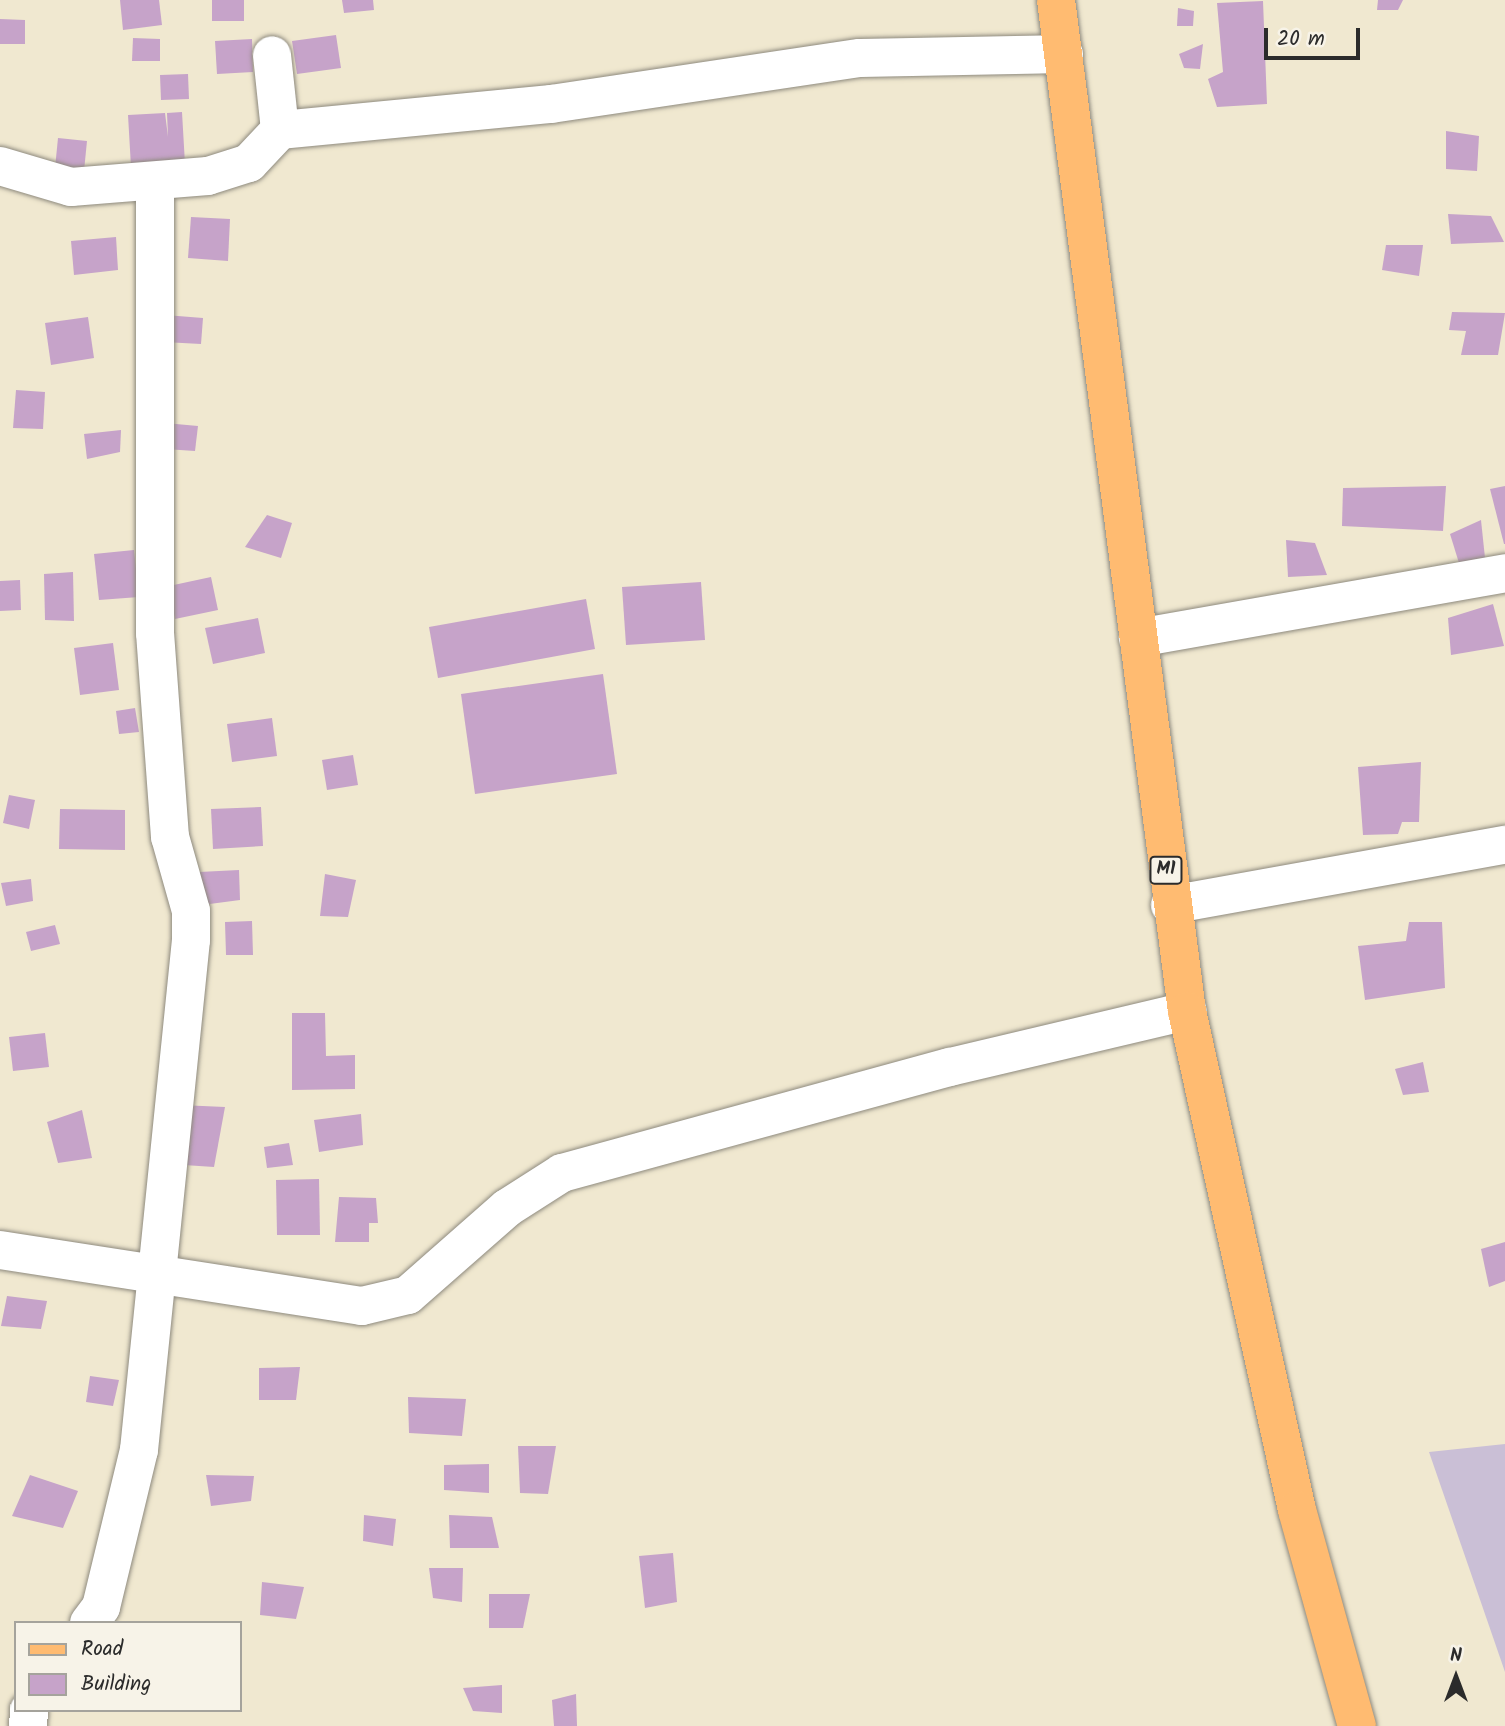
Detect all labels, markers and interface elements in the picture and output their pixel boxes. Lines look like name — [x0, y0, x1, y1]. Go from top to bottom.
scale bar — [1267, 14, 1363, 58]
text: 20 m — [1277, 23, 1325, 56]
road number: M1 — [1148, 856, 1184, 884]
legend — [14, 1621, 242, 1712]
text: Road — [81, 1633, 123, 1666]
text: N — [1450, 1641, 1462, 1671]
north arrow — [1421, 1642, 1491, 1712]
text: Building — [81, 1668, 151, 1701]

